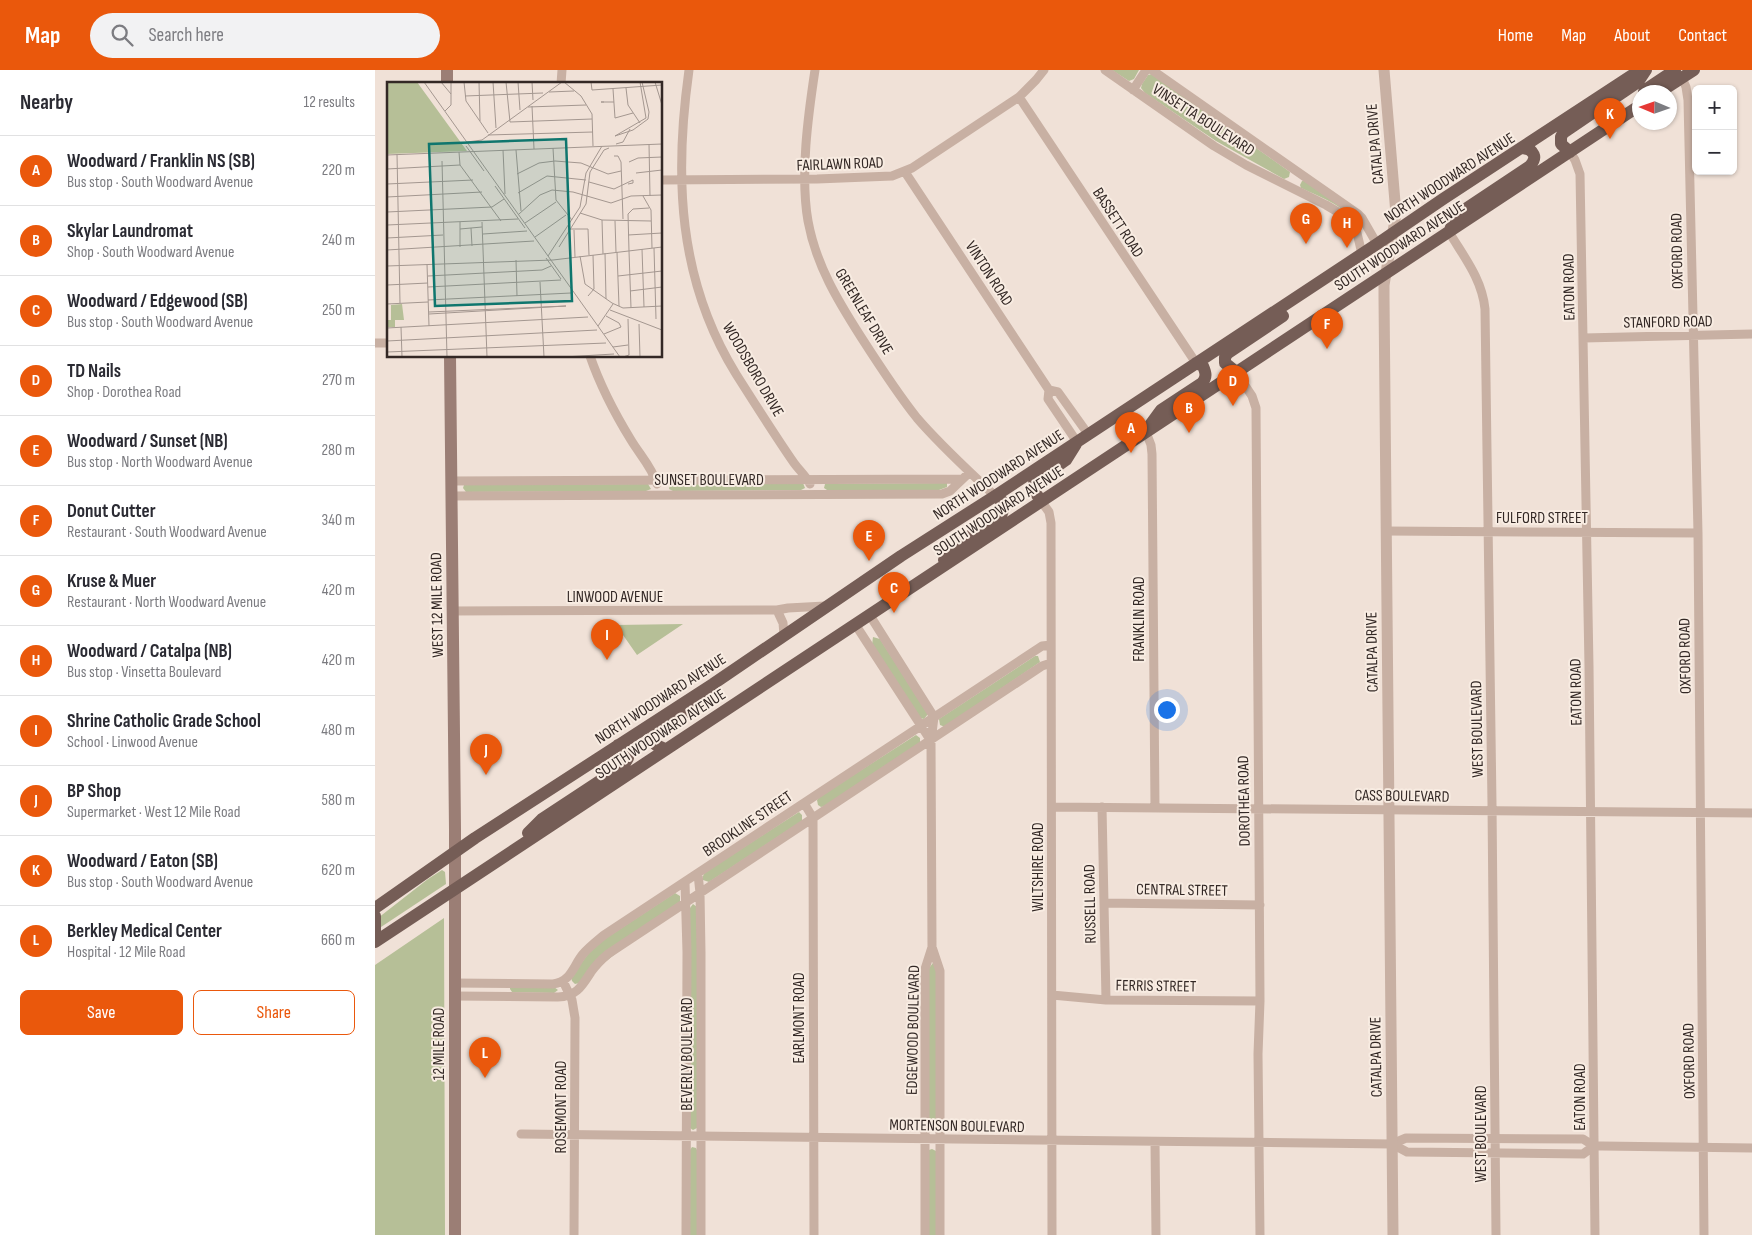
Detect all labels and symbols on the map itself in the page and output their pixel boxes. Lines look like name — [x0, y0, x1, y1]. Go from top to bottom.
street label: VINSETTA BOULEVARD — [1148, 80, 1258, 160]
inset map — [387, 82, 663, 358]
north arrow — [1632, 85, 1677, 130]
pin: K — [1594, 98, 1626, 139]
street label: CATALPA DRIVE — [1363, 103, 1388, 185]
street label: NORTH WOODWARD AVENUE — [1381, 129, 1519, 228]
street label: FAIRLAWN ROAD — [796, 153, 884, 176]
street label: BASSETT ROAD — [1088, 184, 1147, 261]
street label: SOUTH WOODWARD AVENUE — [1330, 196, 1468, 294]
pin: G — [1290, 203, 1322, 244]
pin: H — [1331, 207, 1363, 248]
street label: OXFORD ROAD — [1667, 213, 1688, 289]
street label: VINTON ROAD — [961, 238, 1017, 310]
street label: EATON ROAD — [1559, 253, 1580, 321]
street label: GREENLEAF DRIVE — [831, 265, 897, 358]
pin: F — [1311, 308, 1343, 349]
street label: STANFORD ROAD — [1623, 312, 1713, 333]
street label: WOODSBORO DRIVE — [718, 319, 787, 420]
pin: D — [1217, 365, 1249, 406]
pin: B — [1173, 392, 1205, 433]
pin: A — [1115, 412, 1147, 453]
street label: NORTH WOODWARD AVENUE — [930, 426, 1068, 525]
street label: SOUTH WOODWARD AVENUE — [930, 462, 1067, 560]
street label: SUNSET BOULEVARD — [654, 471, 764, 490]
street label: FULFORD STREET — [1496, 509, 1589, 528]
pin: E — [853, 520, 885, 561]
street label: WEST 12 MILE ROAD — [427, 552, 448, 658]
pin: C — [878, 572, 910, 613]
street label: FRANKLIN ROAD — [1130, 576, 1149, 662]
street label: LINWOOD AVENUE — [567, 588, 663, 607]
street label: CATALPA DRIVE — [1362, 611, 1383, 692]
street label: OXFORD ROAD — [1675, 618, 1696, 694]
pin: I — [591, 619, 623, 660]
street label: NORTH WOODWARD AVENUE — [592, 650, 730, 749]
street label: EATON ROAD — [1566, 658, 1587, 726]
street label: WEST BOULEVARD — [1467, 680, 1488, 778]
street label: SOUTH WOODWARD AVENUE — [592, 685, 729, 783]
your location — [1154, 697, 1180, 723]
pin: J — [470, 734, 502, 775]
street label: DOROTHEA ROAD — [1234, 755, 1255, 847]
street label: CASS BOULEVARD — [1354, 786, 1450, 807]
street label: BROOKLINE STREET — [699, 787, 797, 861]
street label: WILTSHIRE ROAD — [1029, 822, 1048, 912]
street label: RUSSELL ROAD — [1080, 864, 1101, 944]
street label: CENTRAL STREET — [1136, 880, 1229, 901]
street label: EDGEWOOD BOULEVARD — [903, 965, 924, 1095]
street label: EARLMONT ROAD — [790, 972, 809, 1064]
street label: FERRIS STREET — [1116, 976, 1197, 997]
street label: BEVERLY BOULEVARD — [678, 997, 697, 1111]
street label: 12 MILE ROAD — [430, 1008, 449, 1080]
street label: CATALPA DRIVE — [1366, 1016, 1387, 1097]
street label: OXFORD ROAD — [1679, 1023, 1700, 1099]
pin: L — [469, 1037, 501, 1078]
street label: ROSEMONT ROAD — [552, 1060, 571, 1153]
street label: EATON ROAD — [1571, 1063, 1590, 1131]
street label: WEST BOULEVARD — [1472, 1085, 1491, 1183]
street label: MORTENSON BOULEVARD — [889, 1116, 1025, 1137]

